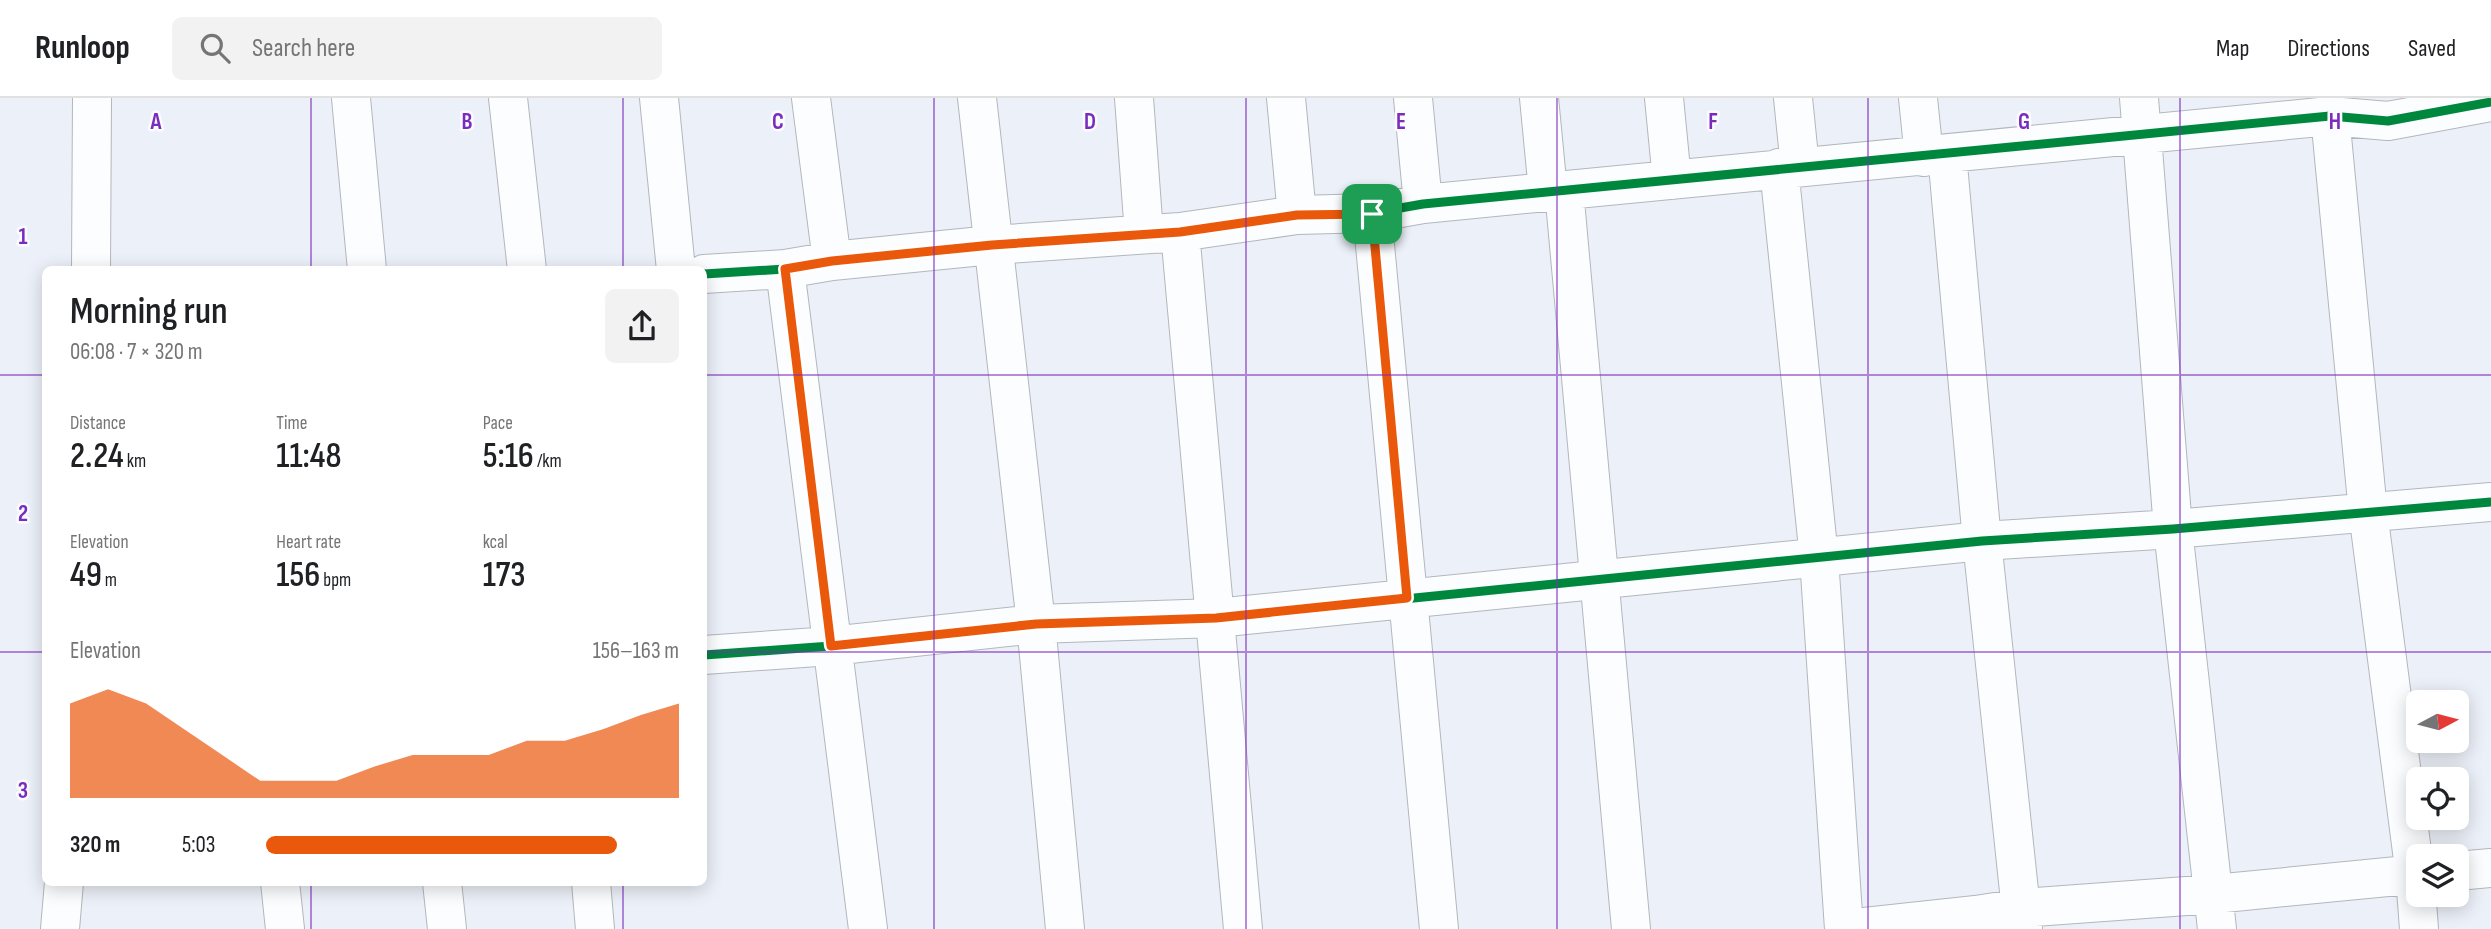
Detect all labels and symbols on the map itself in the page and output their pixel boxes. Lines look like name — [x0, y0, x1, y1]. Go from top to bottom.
text: A — [150, 108, 163, 136]
text: B — [462, 108, 473, 136]
text: C — [772, 108, 784, 136]
text: D — [1084, 108, 1096, 136]
text: E — [1396, 108, 1406, 136]
text: F — [1708, 108, 1718, 136]
text: G — [2018, 108, 2030, 136]
text: H — [2329, 108, 2341, 136]
pin — [1342, 184, 1402, 244]
text: 1 — [18, 223, 28, 251]
text: 2 — [18, 500, 28, 528]
north arrow — [2406, 690, 2469, 752]
text: 3 — [18, 777, 28, 805]

